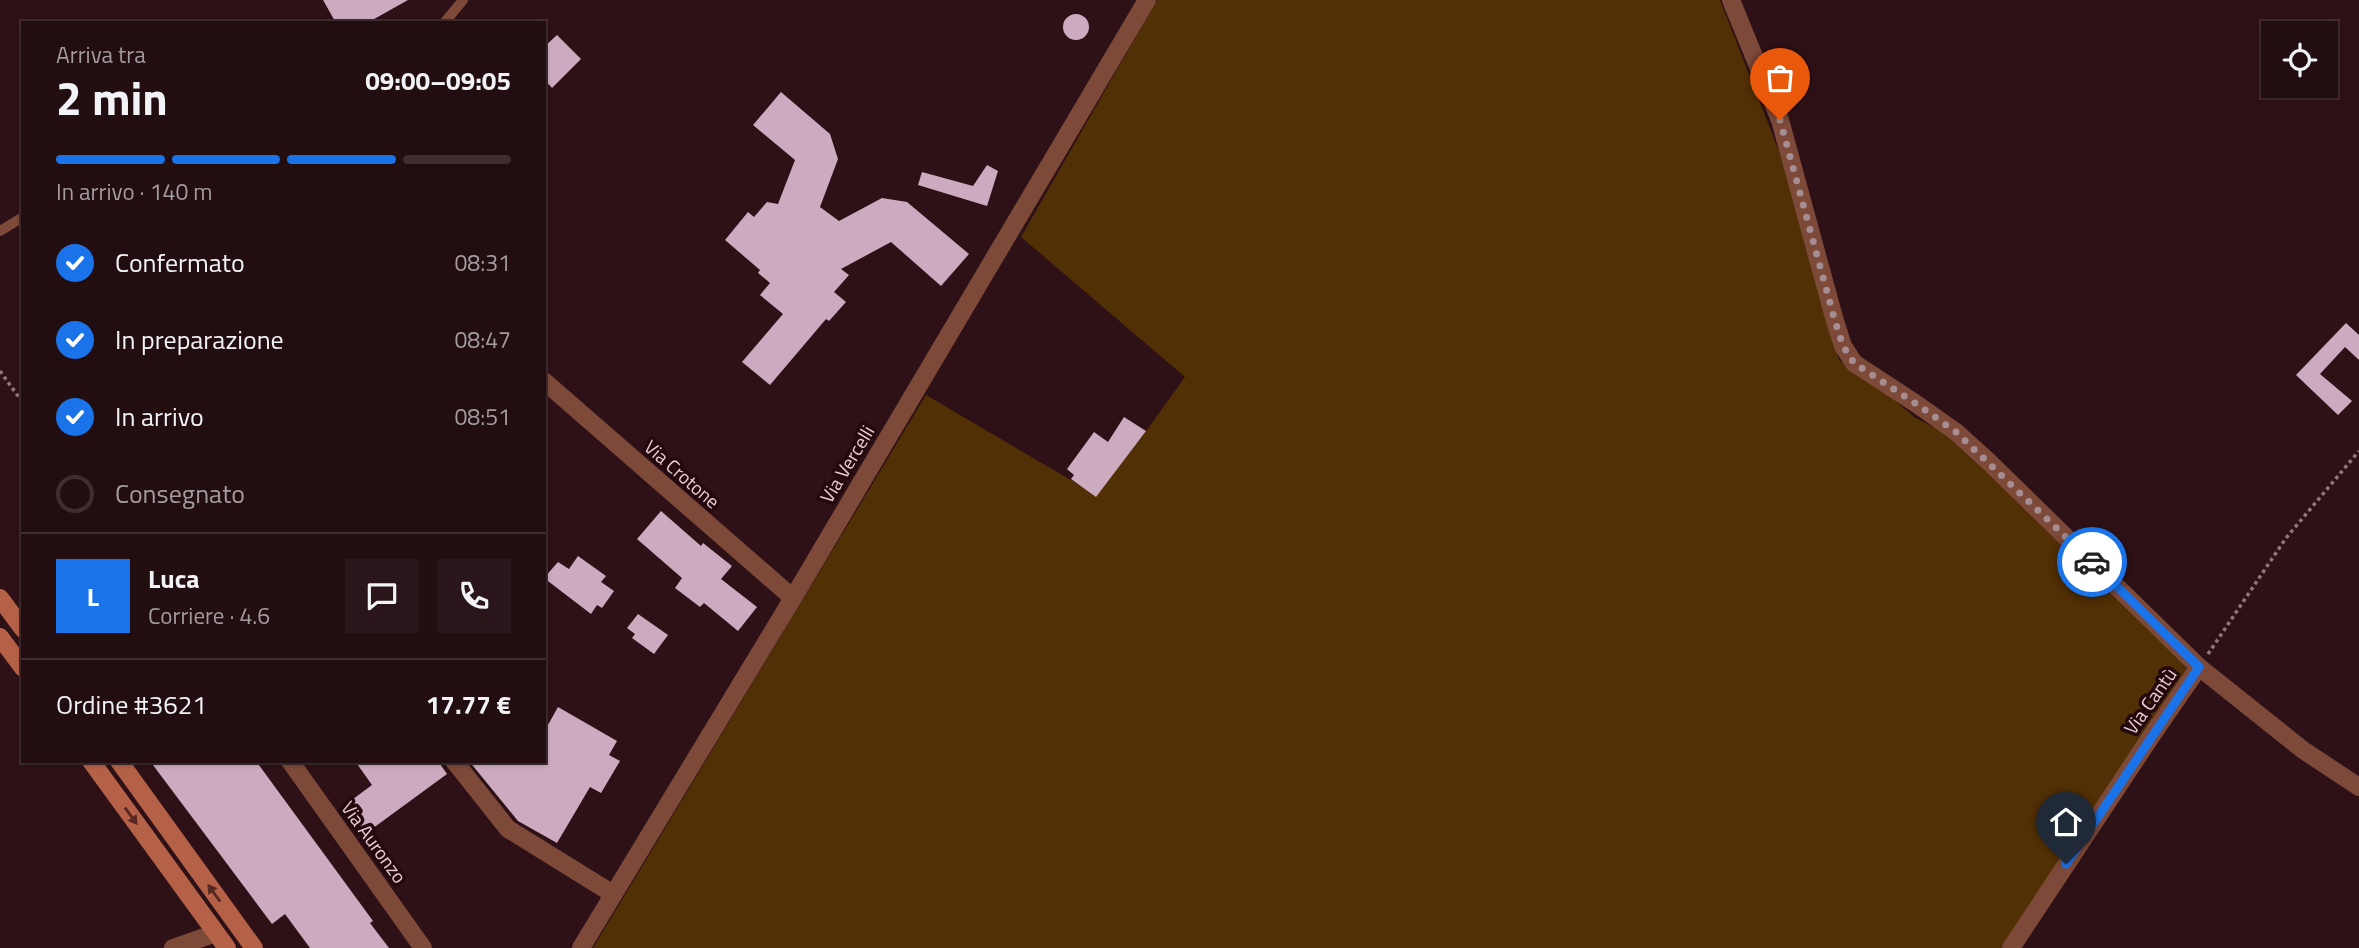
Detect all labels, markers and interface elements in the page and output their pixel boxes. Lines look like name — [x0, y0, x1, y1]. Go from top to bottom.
map controls — [2261, 21, 2338, 98]
button: locate — [2261, 21, 2338, 98]
text: Arriva tra — [56, 37, 146, 72]
pin — [1750, 48, 1810, 120]
icon: bag — [1761, 59, 1799, 97]
text: 09:00–09:05 — [365, 61, 511, 100]
text: 2 min — [56, 63, 168, 133]
text: In arrivo · 140 m — [56, 174, 213, 209]
text: Confermato — [115, 243, 245, 282]
icon: check — [56, 244, 94, 282]
text: 08:31 — [454, 245, 511, 280]
text: In preparazione — [115, 320, 284, 359]
icon: check — [56, 321, 94, 359]
text: 08:47 — [454, 322, 511, 357]
text: In arrivo — [115, 397, 204, 436]
icon: check — [56, 398, 94, 436]
text: 08:51 — [454, 399, 511, 434]
street label: Via Vercelli — [812, 419, 881, 508]
street label: Via Crotone — [638, 432, 727, 515]
text: Consegnato — [115, 474, 245, 513]
courier — [2057, 527, 2127, 597]
icon: car — [2073, 543, 2111, 581]
text: Luca — [148, 559, 200, 598]
button: chat — [345, 559, 419, 633]
button: phone — [437, 559, 511, 633]
text: L — [87, 577, 99, 616]
text: Corriere · 4.6 — [148, 598, 270, 633]
street label: Via Cantù — [2116, 661, 2183, 740]
text: Ordine #3621 — [56, 685, 207, 724]
text: 17.77 € — [426, 685, 511, 724]
pin — [2036, 792, 2096, 864]
street label: Via Auronzo — [335, 795, 414, 889]
icon: home — [2047, 803, 2085, 841]
one-way arrow — [124, 807, 138, 825]
one-way arrow — [207, 884, 221, 902]

